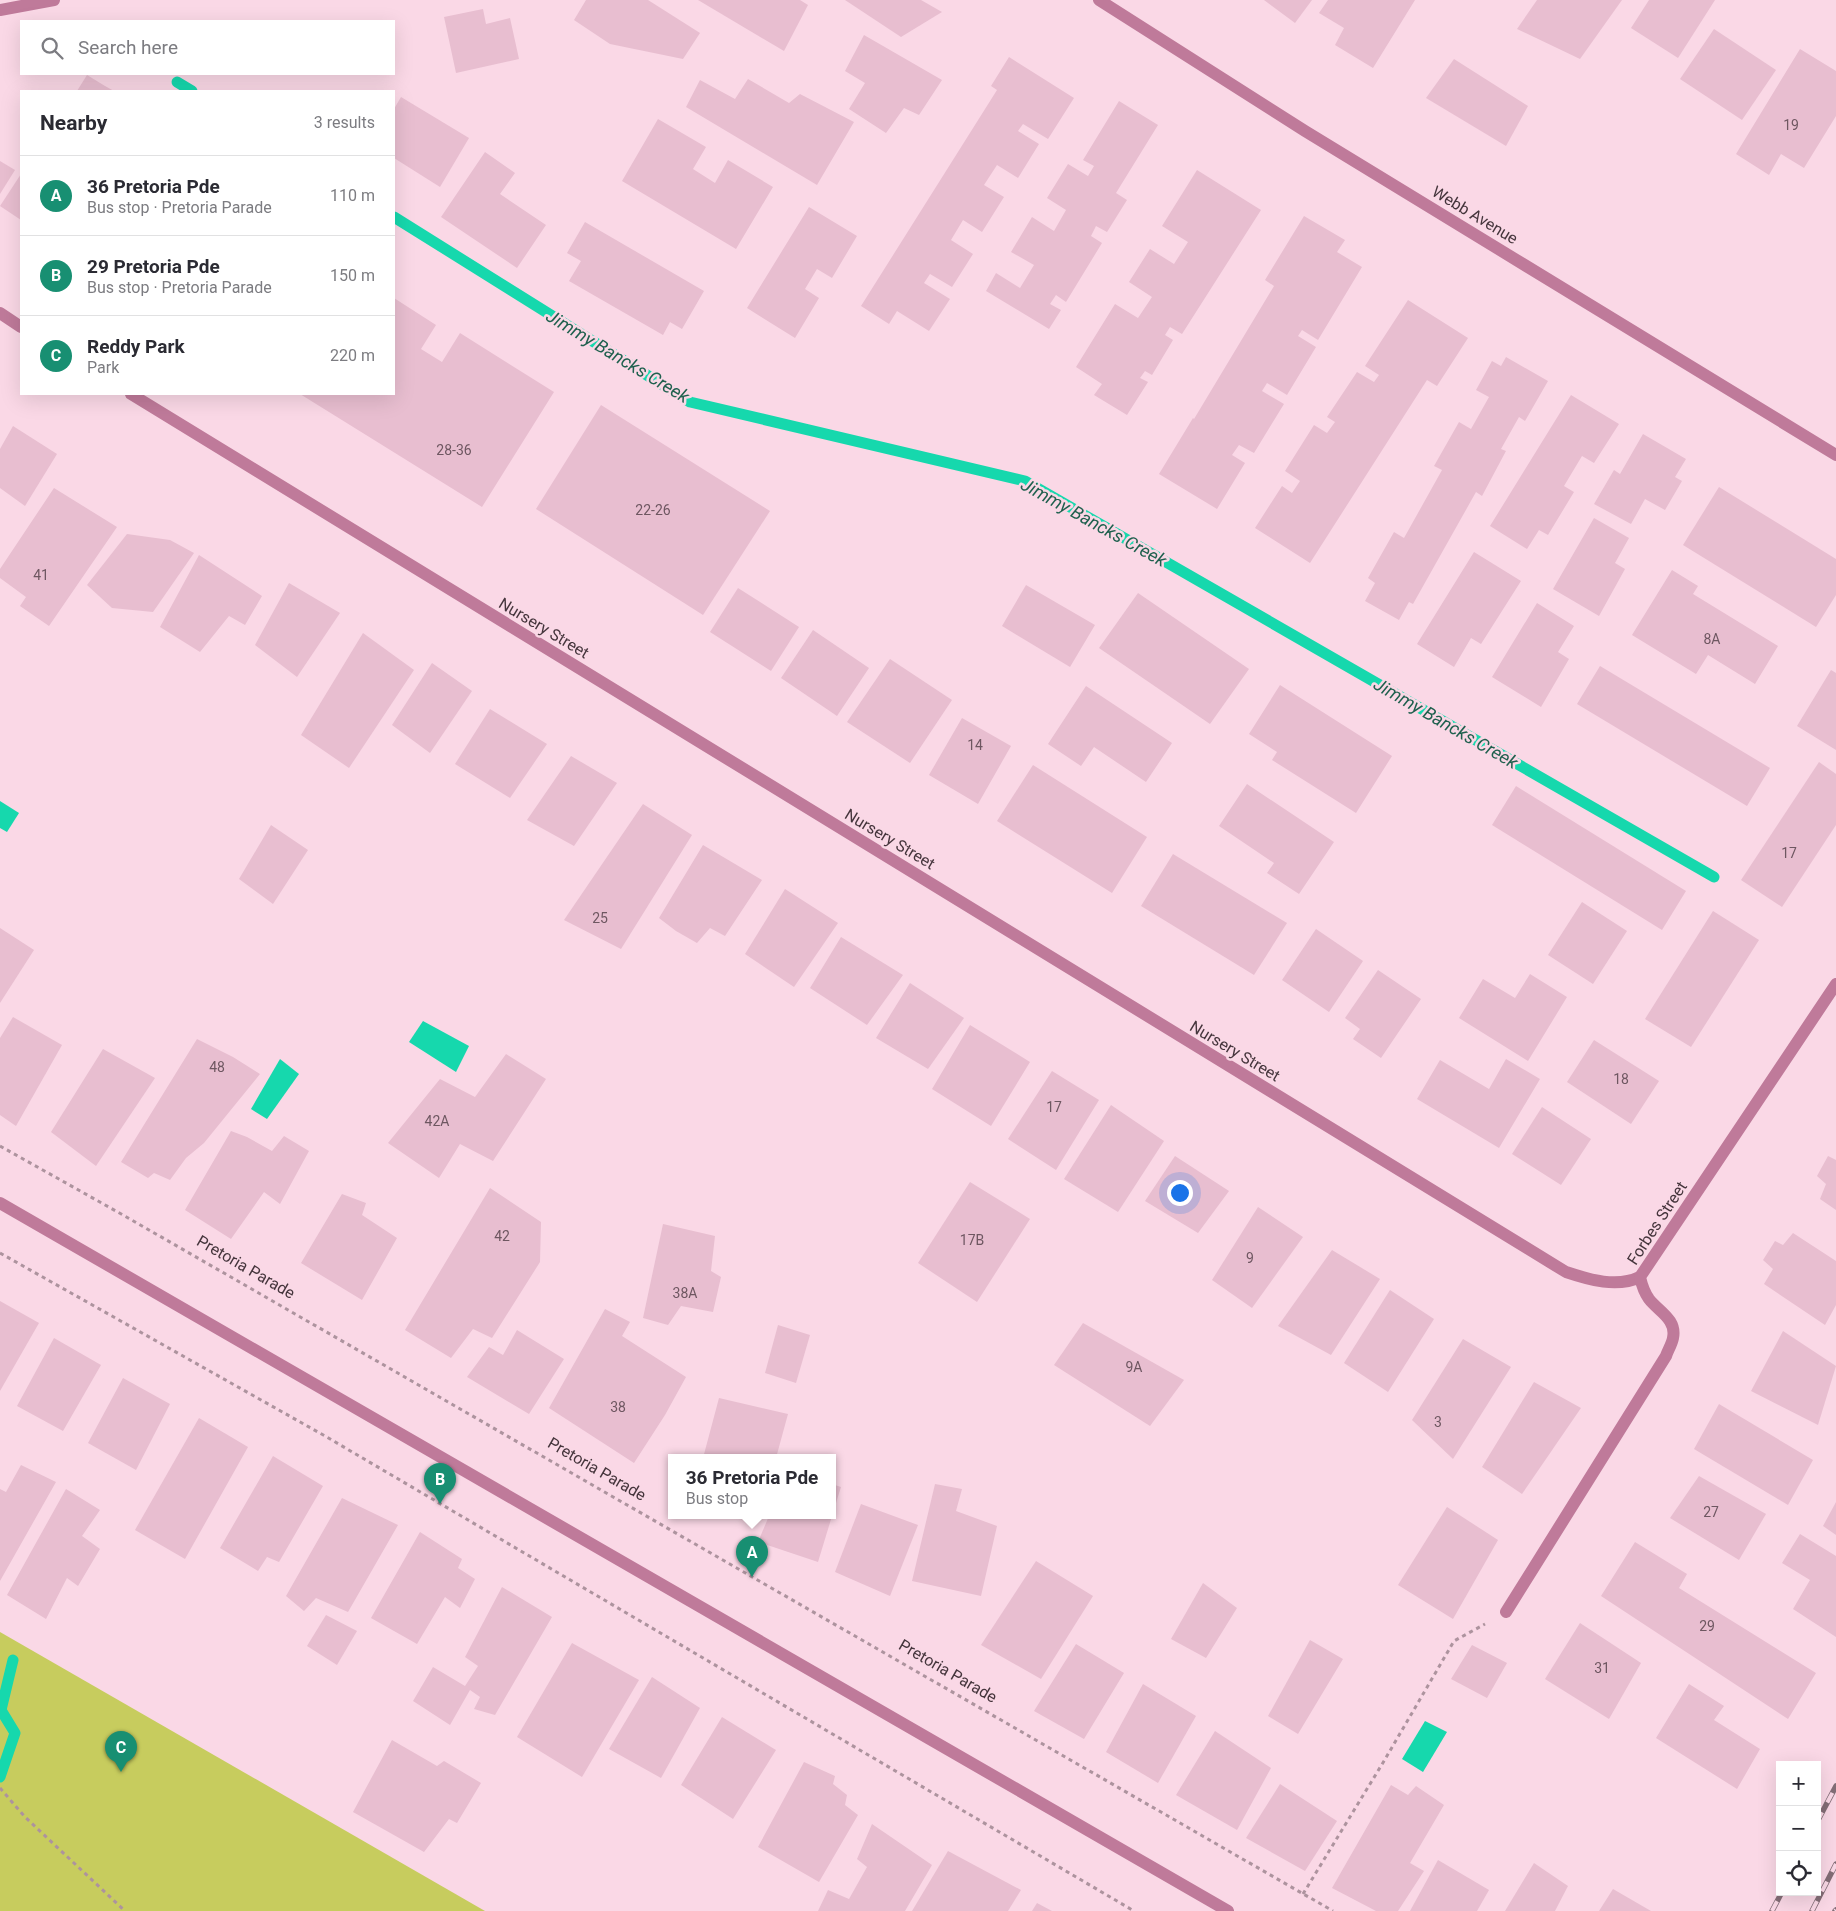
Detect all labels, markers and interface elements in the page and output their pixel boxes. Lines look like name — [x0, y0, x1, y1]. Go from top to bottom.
search box — [20, 20, 395, 75]
icon: search — [38, 34, 66, 62]
text: Search here — [78, 36, 178, 59]
text: Nearby — [40, 111, 107, 135]
text: 3 results — [314, 113, 375, 132]
house number: 19 — [1783, 117, 1799, 133]
text: 36 Pretoria Pde — [87, 175, 220, 198]
street label: Webb Avenue — [1429, 182, 1521, 248]
text: A — [51, 186, 61, 205]
text: 110 m — [330, 186, 375, 205]
text: Bus stop · Pretoria Parade — [87, 198, 272, 217]
text: 29 Pretoria Pde — [87, 255, 220, 278]
text: B — [51, 266, 61, 285]
text: 150 m — [330, 266, 375, 285]
text: Bus stop · Pretoria Parade — [87, 278, 272, 297]
water label: Jimmy Bancks Creek — [543, 305, 694, 408]
text: Reddy Park — [87, 335, 185, 358]
text: C — [51, 346, 61, 365]
text: 220 m — [330, 346, 375, 365]
text: Park — [87, 358, 119, 377]
house number: 28-36 — [436, 442, 472, 458]
water label: Jimmy Bancks Creek — [1018, 473, 1171, 571]
house number: 22-26 — [635, 502, 671, 518]
house number: 41 — [33, 567, 49, 583]
street label: Nursery Street — [496, 594, 592, 662]
house number: 8A — [1703, 631, 1721, 647]
water label: Jimmy Bancks Creek — [1370, 673, 1523, 773]
house number: 14 — [967, 737, 983, 753]
street label: Nursery Street — [842, 805, 938, 873]
house number: 17 — [1781, 845, 1797, 861]
house number: 25 — [592, 910, 608, 926]
street label: Nursery Street — [1187, 1017, 1283, 1085]
house number: 48 — [209, 1059, 225, 1075]
house number: 18 — [1613, 1071, 1629, 1087]
house number: 17 — [1046, 1099, 1062, 1115]
house number: 42A — [425, 1113, 449, 1129]
street label: Forbes Street — [1623, 1178, 1691, 1268]
your location — [1167, 1180, 1193, 1206]
house number: 42 — [494, 1228, 510, 1244]
street label: Pretoria Parade — [194, 1231, 298, 1303]
house number: 17B — [960, 1232, 984, 1248]
house number: 9 — [1246, 1250, 1254, 1266]
house number: 38A — [673, 1285, 697, 1301]
house number: 9A — [1125, 1359, 1143, 1375]
house number: 38 — [610, 1399, 626, 1415]
house number: 3 — [1434, 1414, 1442, 1430]
street label: Pretoria Parade — [545, 1433, 649, 1505]
popup — [668, 1454, 836, 1519]
pin: B — [424, 1463, 456, 1504]
text: 36 Pretoria Pde — [686, 1466, 818, 1489]
text: Bus stop — [686, 1489, 748, 1508]
house number: 27 — [1703, 1504, 1719, 1520]
pin: A — [736, 1536, 768, 1577]
house number: 29 — [1699, 1618, 1715, 1634]
street label: Pretoria Parade — [896, 1635, 1000, 1707]
house number: 31 — [1594, 1660, 1610, 1676]
pin: C — [105, 1731, 137, 1772]
map controls — [1776, 1761, 1821, 1896]
button: + — [1776, 1761, 1821, 1806]
button: − — [1776, 1806, 1821, 1851]
button: locate — [1776, 1851, 1821, 1896]

